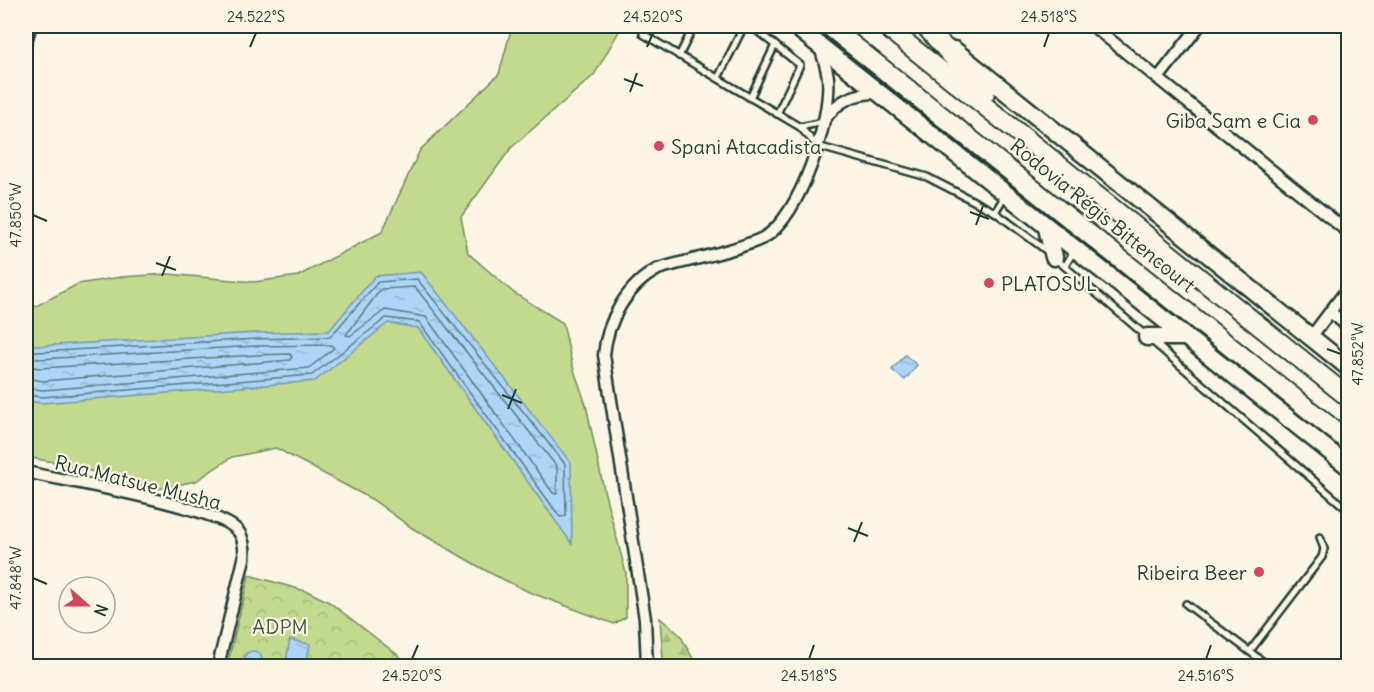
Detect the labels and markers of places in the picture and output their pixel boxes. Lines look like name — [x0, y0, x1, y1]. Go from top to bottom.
place label: Giba Sam e Cia — [1165, 108, 1301, 133]
marker: Giba Sam e Cia — [1306, 113, 1320, 127]
place label: Spani Atacadista — [671, 134, 821, 159]
marker: Spani Atacadista — [652, 139, 666, 153]
place label: PLATOSUL — [1001, 271, 1097, 296]
marker: PLATOSUL — [982, 276, 996, 290]
place label: Ribeira Beer — [1137, 560, 1247, 585]
marker: Ribeira Beer — [1252, 565, 1266, 579]

